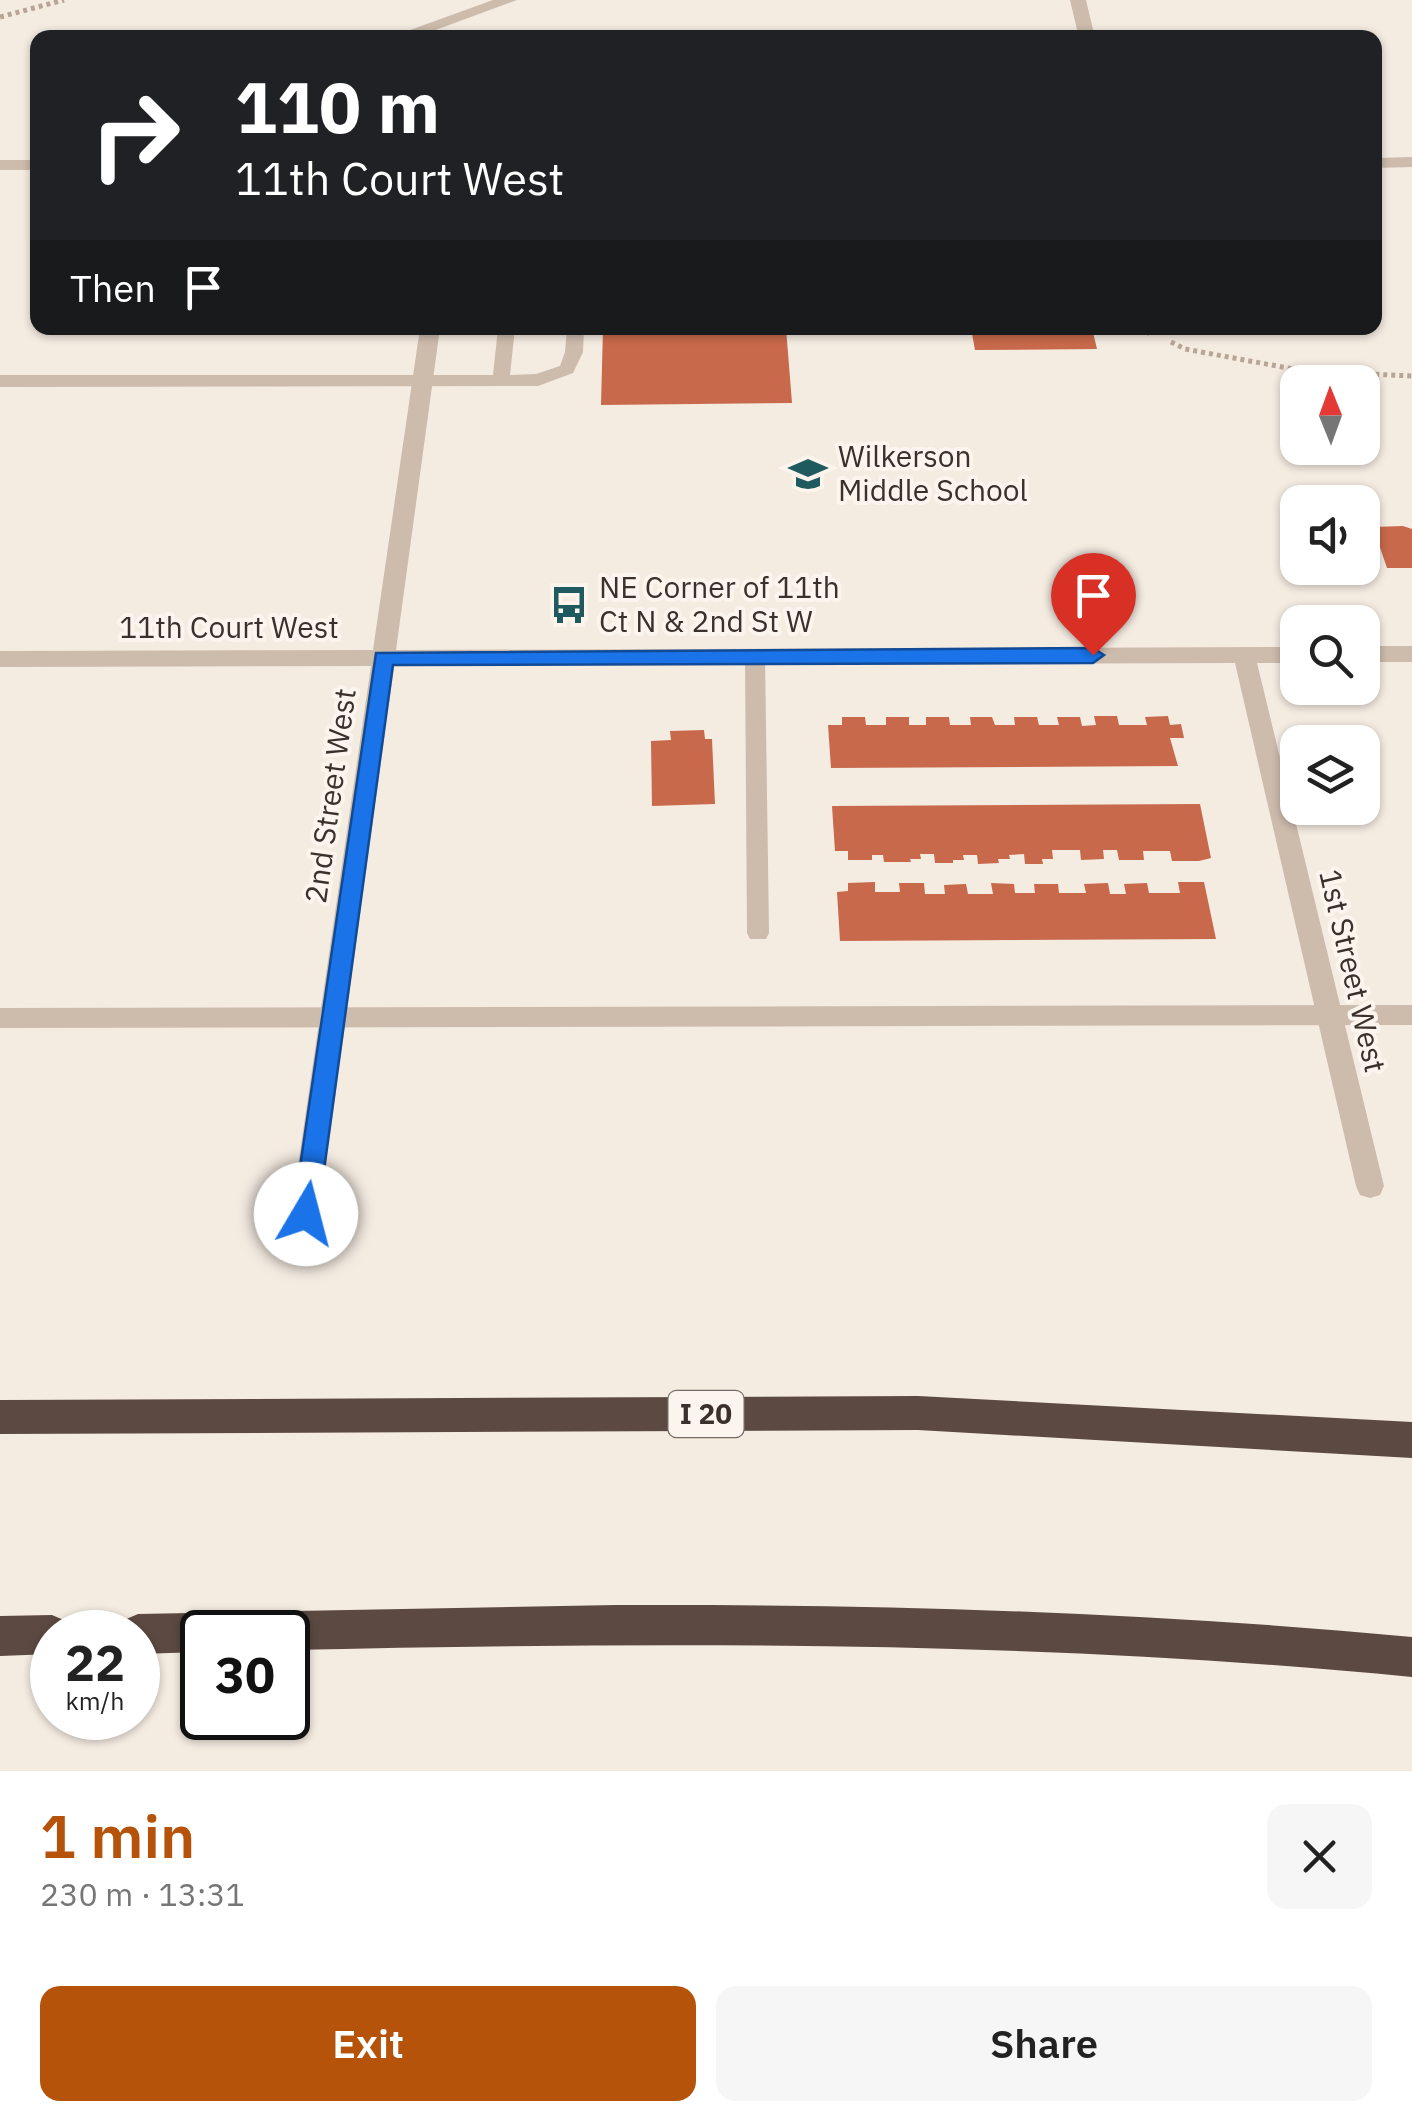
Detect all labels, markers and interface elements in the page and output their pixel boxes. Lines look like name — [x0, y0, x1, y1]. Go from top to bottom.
text: 110 m — [235, 61, 440, 152]
icon: right — [70, 70, 200, 200]
text: 11th Court West — [235, 149, 564, 207]
icon: arrive — [176, 260, 231, 315]
text: Then — [70, 263, 156, 312]
north arrow — [1280, 365, 1380, 465]
map controls — [1280, 365, 1380, 825]
place label: Wilkerson Middle School — [838, 436, 1028, 509]
school or university icon: Wilkerson Middle School — [787, 453, 829, 495]
button: sound — [1280, 485, 1380, 585]
pin — [1051, 553, 1136, 656]
place label: NE Corner of 11th Ct N & 2nd St W — [599, 567, 840, 640]
icon: arrive — [1066, 568, 1121, 623]
bus stop icon: NE Corner of 11th Ct N & 2nd St W — [548, 584, 590, 626]
button: search — [1280, 605, 1380, 705]
street label: 11th Court West — [119, 607, 339, 646]
street label: 2nd Street West — [295, 686, 364, 906]
button: layers — [1280, 725, 1380, 825]
street label: 1st Street West — [1311, 865, 1396, 1076]
position arrow — [254, 1162, 358, 1266]
road number: I 20 — [668, 1391, 744, 1437]
speed limit sign: 30 — [180, 1610, 310, 1740]
text: 22 — [65, 1630, 125, 1695]
text: km/h — [66, 1684, 124, 1717]
text: 1 min — [40, 1796, 195, 1875]
button: close — [1267, 1804, 1372, 1909]
text: 230 m · 13:31 — [40, 1873, 245, 1915]
button: Exit — [40, 1986, 696, 2101]
button: Share — [716, 1986, 1372, 2101]

